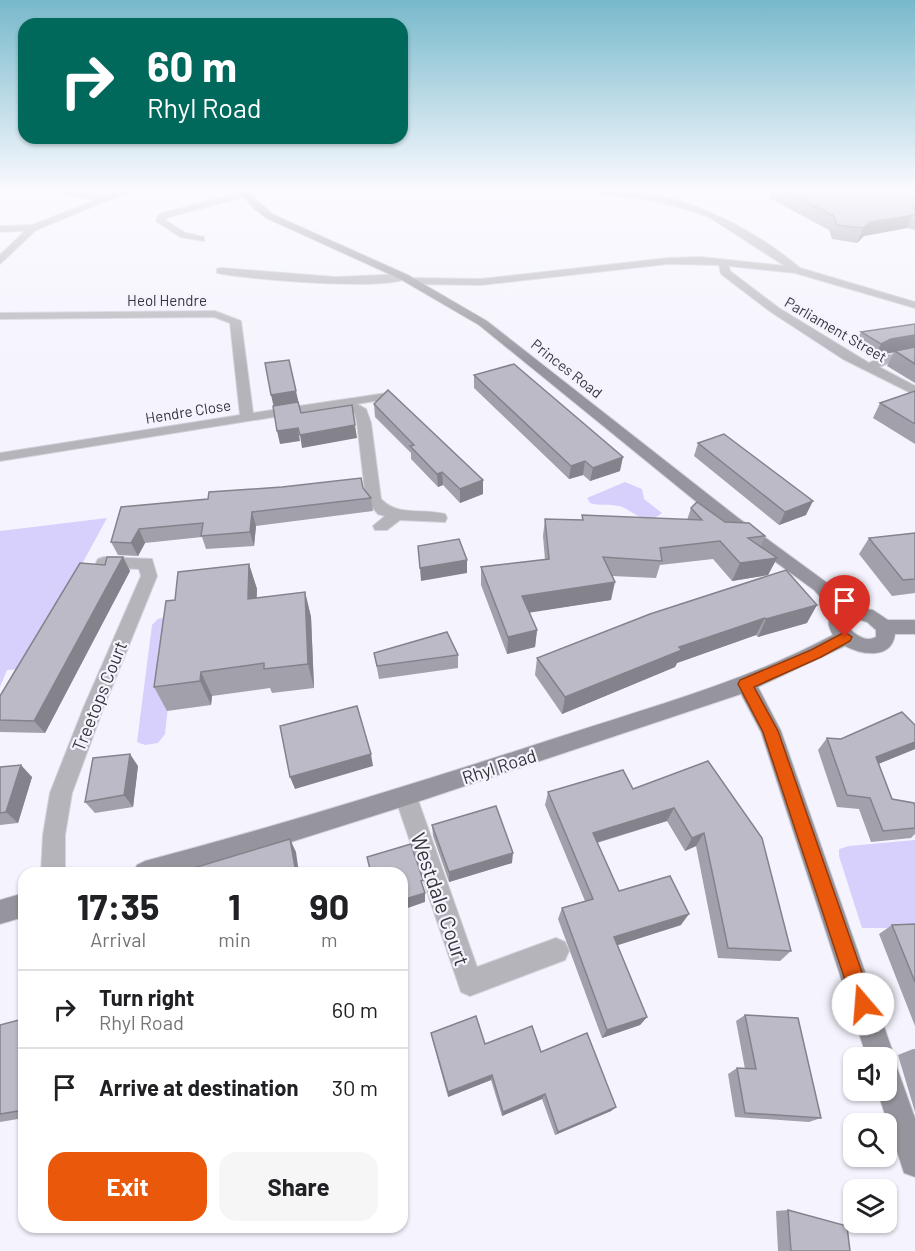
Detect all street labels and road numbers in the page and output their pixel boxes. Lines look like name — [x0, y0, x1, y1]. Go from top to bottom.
street label: Heol Hendre — [127, 291, 207, 309]
street label: Parliament Street — [782, 293, 890, 365]
street label: Princes Road — [528, 335, 606, 401]
street label: Hendre Close — [144, 395, 232, 427]
street label: Treetops Court — [67, 638, 131, 754]
street label: Rhyl Road — [459, 744, 539, 788]
street label: Westdale Court — [407, 829, 475, 969]

